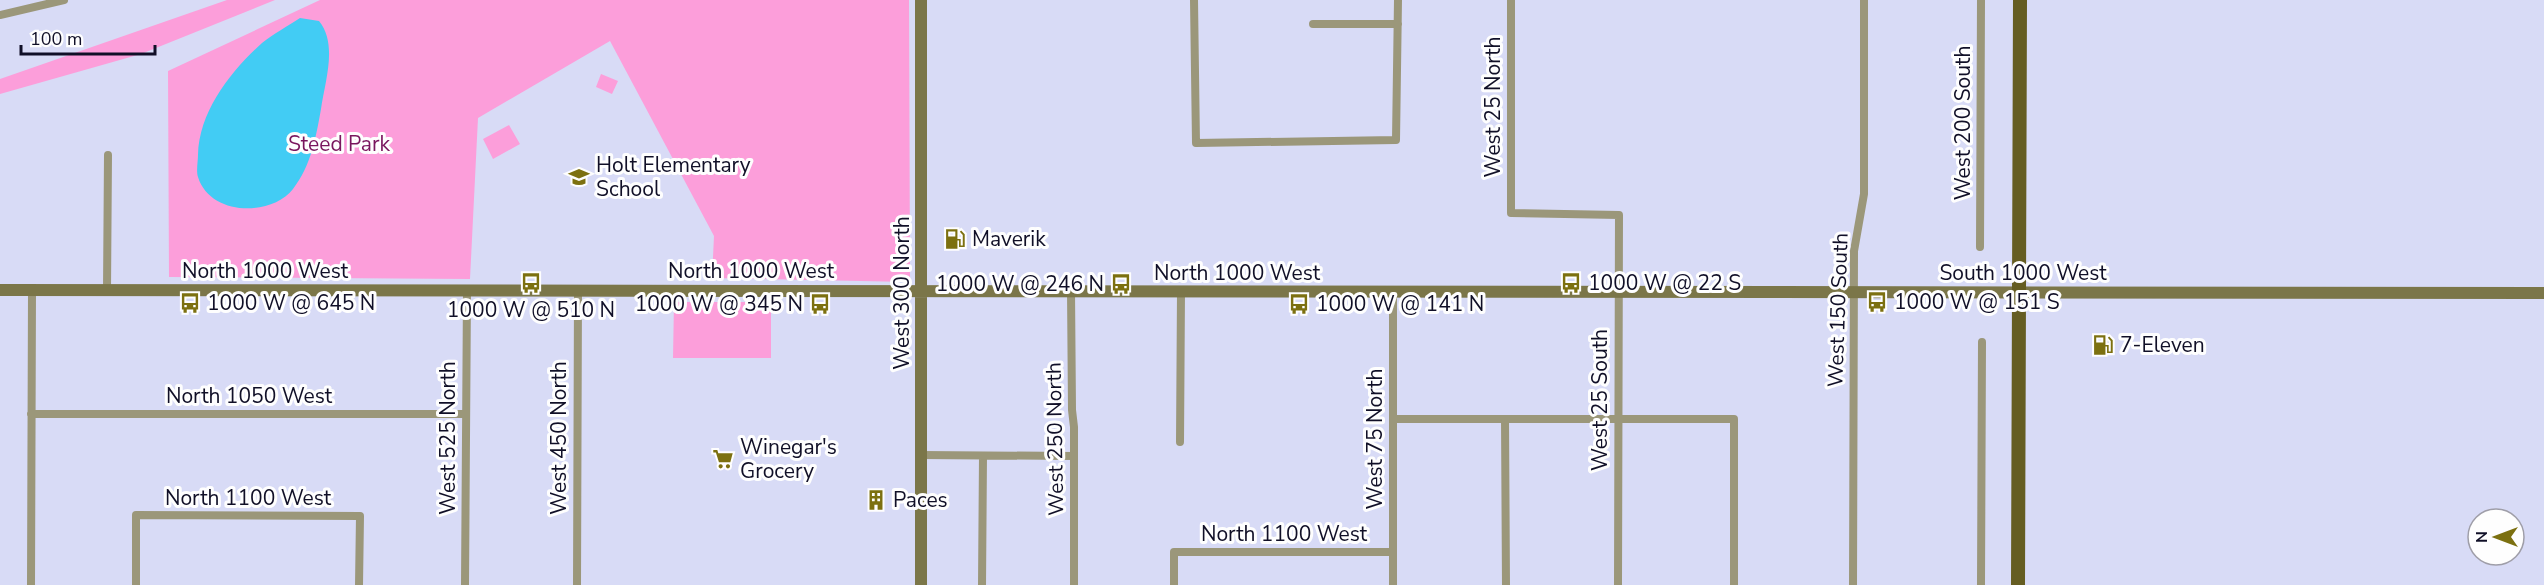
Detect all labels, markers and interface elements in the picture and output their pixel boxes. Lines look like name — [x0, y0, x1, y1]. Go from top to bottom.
scale bar — [21, 18, 154, 56]
text: 100 m — [30, 27, 82, 51]
street label: West 25 North — [1479, 37, 1507, 177]
street label: West 200 South — [1949, 46, 1977, 200]
park label: Steed Park — [288, 130, 391, 158]
place label: Holt Elementary School — [596, 151, 751, 203]
school or university icon: Holt Elementary School — [567, 165, 591, 189]
street label: West 300 North — [888, 216, 916, 370]
place label: Maverik — [972, 225, 1046, 253]
fuel station icon: Maverik — [943, 227, 967, 251]
street label: West 150 South — [1821, 232, 1855, 388]
street label: North 1000 West — [182, 257, 349, 285]
street label: North 1000 West — [668, 257, 835, 285]
street label: North 1000 West — [1154, 259, 1321, 287]
street label: South 1000 West — [1939, 259, 2107, 287]
place label: 1000 W @ 22 S — [1588, 269, 1741, 297]
place label: 1000 W @ 246 N — [936, 270, 1104, 298]
bus stop icon: 1000 W @ 510 N — [519, 271, 543, 295]
bus stop icon: 1000 W @ 22 S — [1559, 271, 1583, 295]
bus stop icon: 1000 W @ 246 N — [1109, 272, 1133, 296]
place label: 1000 W @ 151 S — [1894, 288, 2060, 316]
place label: 1000 W @ 645 N — [207, 289, 375, 317]
place label: 1000 W @ 345 N — [635, 290, 803, 318]
place label: 1000 W @ 141 N — [1316, 290, 1484, 318]
bus stop icon: 1000 W @ 151 S — [1865, 290, 1889, 314]
bus stop icon: 1000 W @ 645 N — [178, 291, 202, 315]
bus stop icon: 1000 W @ 345 N — [808, 292, 832, 316]
bus stop icon: 1000 W @ 141 N — [1287, 292, 1311, 316]
place label: 1000 W @ 510 N — [447, 296, 615, 324]
street label: West 25 South — [1586, 329, 1614, 471]
place label: 7-Eleven — [2120, 331, 2205, 359]
fuel station icon: 7-Eleven — [2091, 333, 2115, 357]
street label: West 525 North — [434, 361, 462, 515]
street label: West 450 North — [545, 361, 573, 515]
street label: West 250 North — [1040, 362, 1070, 516]
street label: West 75 North — [1361, 369, 1389, 509]
street label: North 1050 West — [166, 382, 333, 410]
place label: Winegar's Grocery — [740, 433, 837, 485]
supermarket icon: Winegar's Grocery — [711, 447, 735, 471]
street label: North 1100 West — [165, 484, 332, 512]
place label: Paces — [893, 486, 948, 514]
building icon: Paces — [864, 488, 888, 512]
north arrow — [2466, 507, 2526, 567]
street label: North 1100 West — [1201, 520, 1368, 548]
text: N — [2471, 531, 2493, 543]

